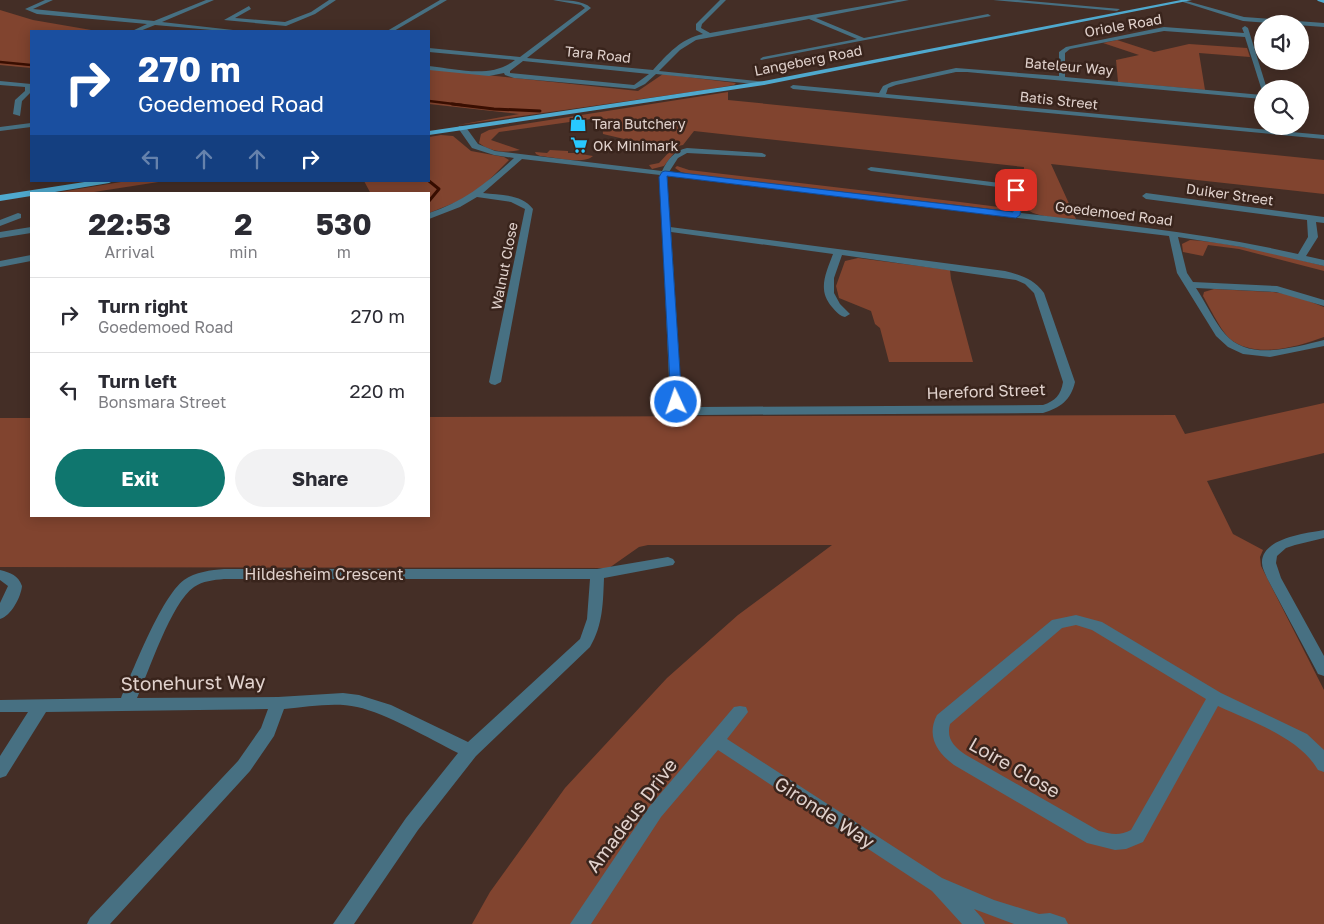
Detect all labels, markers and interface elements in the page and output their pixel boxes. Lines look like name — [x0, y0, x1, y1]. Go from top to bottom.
street label: Oriole Road — [1083, 10, 1163, 40]
map controls — [1254, 15, 1309, 135]
button: sound — [1254, 15, 1309, 70]
street label: Langeberg Road — [752, 41, 864, 79]
street label: Tara Road — [564, 42, 632, 66]
text: 270 m — [138, 48, 241, 90]
icon: right — [55, 50, 120, 115]
street label: Bateleur Way — [1024, 54, 1114, 78]
button: search — [1254, 80, 1309, 135]
street label: Batis Street — [1019, 87, 1099, 113]
text: Goedemoed Road — [138, 90, 324, 117]
shop icon: Tara Butchery — [568, 113, 588, 133]
place label: Tara Butchery — [592, 115, 686, 132]
supermarket icon: OK Minimark — [569, 135, 589, 155]
place label: OK Minimark — [593, 137, 678, 154]
icon: left — [137, 145, 165, 173]
icon: ahead — [190, 145, 218, 173]
icon: ahead — [243, 145, 271, 173]
icon: right — [296, 145, 324, 173]
pin — [995, 169, 1037, 211]
icon: arrive — [1002, 176, 1030, 204]
street label: Duiker Street — [1185, 179, 1275, 209]
street label: Goedemoed Road — [1054, 197, 1174, 229]
text: 22:53 — [88, 206, 171, 242]
text: 2 — [234, 206, 252, 242]
text: 530 — [316, 206, 372, 242]
street label: Walnut Close — [487, 221, 521, 311]
text: Arrival — [105, 242, 155, 262]
text: min — [229, 242, 257, 262]
text: m — [337, 242, 351, 262]
text: Turn right — [98, 294, 188, 317]
icon: right — [55, 301, 83, 329]
text: 270 m — [351, 304, 405, 327]
text: Goedemoed Road — [98, 317, 233, 337]
text: Turn left — [98, 369, 177, 392]
position arrow — [649, 375, 701, 427]
icon: left — [55, 376, 83, 404]
text: 220 m — [350, 379, 405, 402]
street label: Hereford Street — [926, 379, 1046, 403]
text: Bonsmara Street — [98, 392, 226, 412]
button: Exit — [55, 449, 225, 507]
button: Share — [235, 449, 405, 507]
street label: Hildesheim Crescent — [244, 564, 404, 584]
street label: Stonehurst Way — [120, 669, 266, 695]
street label: Loire Close — [965, 732, 1065, 802]
street label: Amadeus Drive — [581, 754, 681, 876]
street label: Gironde Way — [771, 771, 880, 853]

